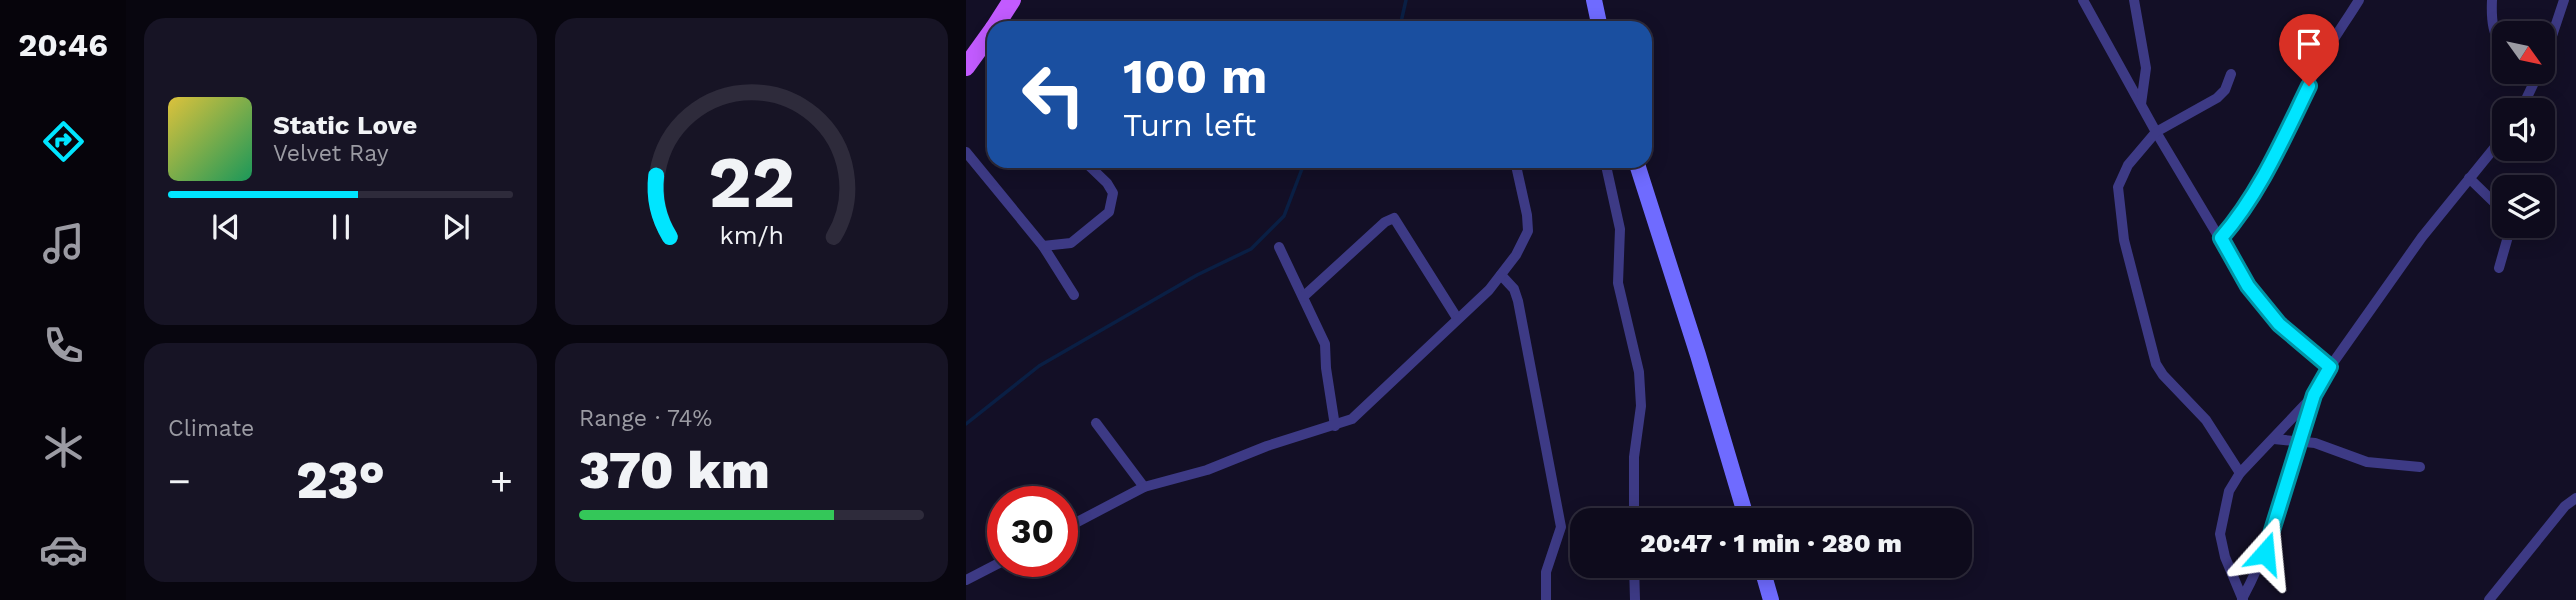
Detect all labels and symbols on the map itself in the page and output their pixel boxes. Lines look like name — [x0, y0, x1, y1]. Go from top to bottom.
pin — [2279, 14, 2339, 86]
north arrow — [2492, 21, 2555, 84]
speed limit sign: 30 — [987, 486, 1078, 577]
position arrow — [2228, 516, 2302, 590]

